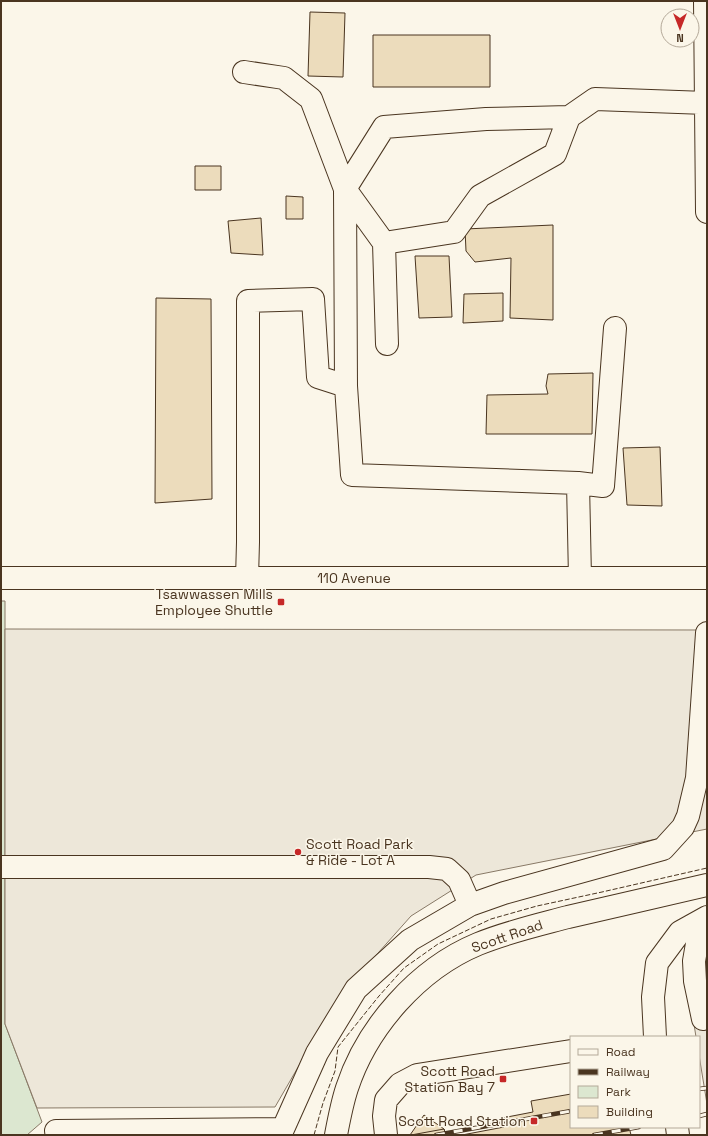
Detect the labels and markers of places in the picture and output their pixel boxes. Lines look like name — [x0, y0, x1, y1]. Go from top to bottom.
place label: Tsawwassen Mills Employee Shuttle — [155, 585, 273, 619]
marker: Tsawwassen Mills Employee Shuttle — [276, 597, 286, 607]
place label: Scott Road Park & Ride - Lot A — [306, 835, 414, 869]
marker: Scott Road Park & Ride - Lot A — [293, 847, 303, 857]
place label: Scott Road Station Bay 7 — [405, 1062, 495, 1096]
marker: Scott Road Station Bay 7 — [498, 1074, 508, 1084]
place label: Scott Road Station — [398, 1112, 526, 1130]
marker: Scott Road Station — [529, 1116, 539, 1126]

